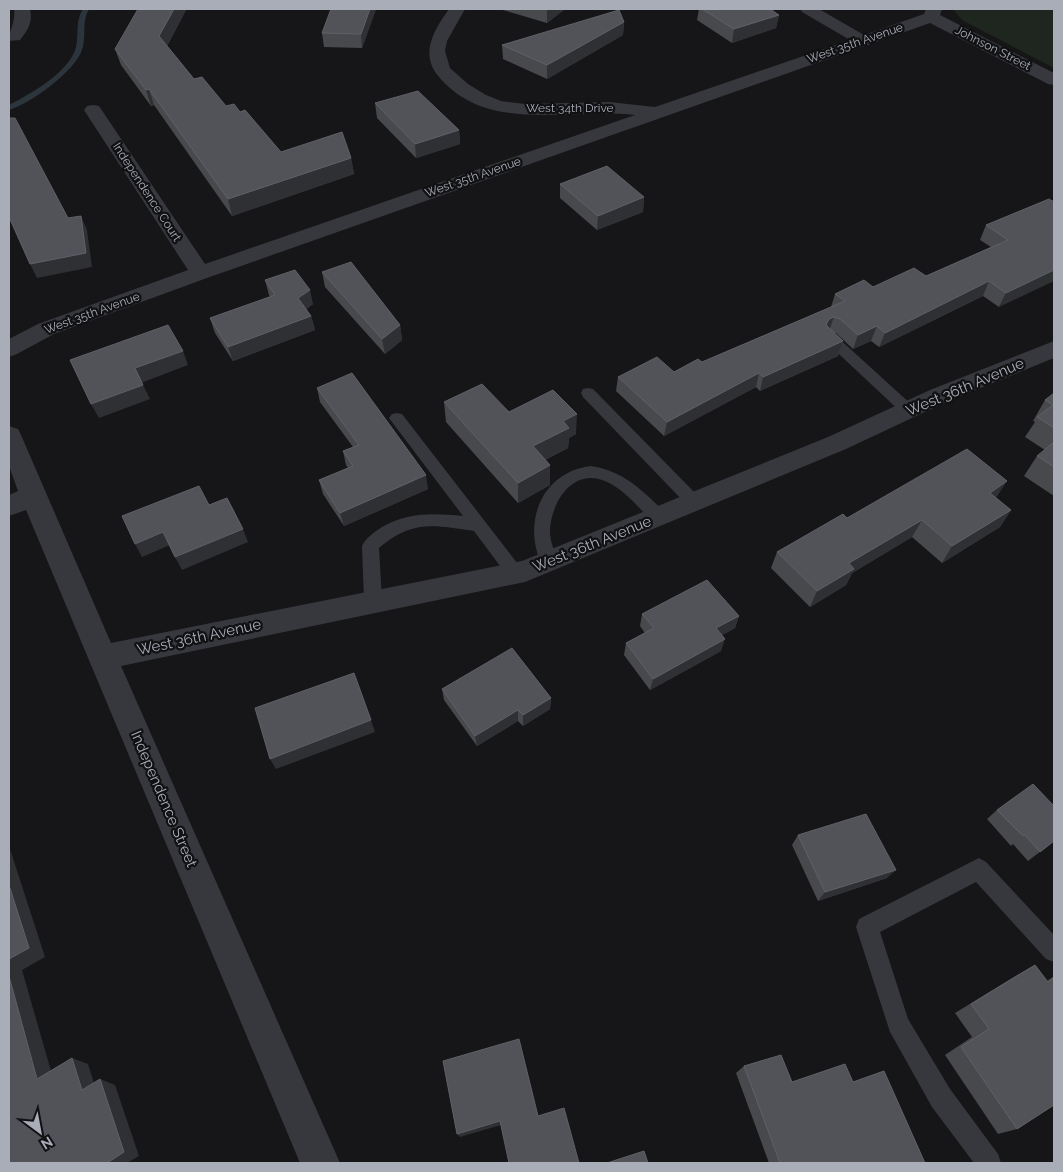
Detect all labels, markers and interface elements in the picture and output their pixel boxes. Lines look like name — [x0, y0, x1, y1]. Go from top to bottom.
street label: West 35th Avenue — [805, 20, 905, 66]
street label: Johnson Street — [953, 23, 1033, 73]
street label: West 34th Drive — [526, 101, 614, 115]
street label: Independence Court — [110, 140, 184, 244]
street label: West 35th Avenue — [423, 154, 523, 200]
street label: West 35th Avenue — [42, 289, 142, 337]
street label: West 36th Avenue — [903, 354, 1027, 420]
street label: West 36th Avenue — [530, 512, 654, 576]
street label: West 36th Avenue — [135, 615, 263, 659]
street label: Independence Street — [127, 728, 201, 870]
north arrow — [15, 1107, 65, 1157]
text: N — [38, 1133, 56, 1153]

